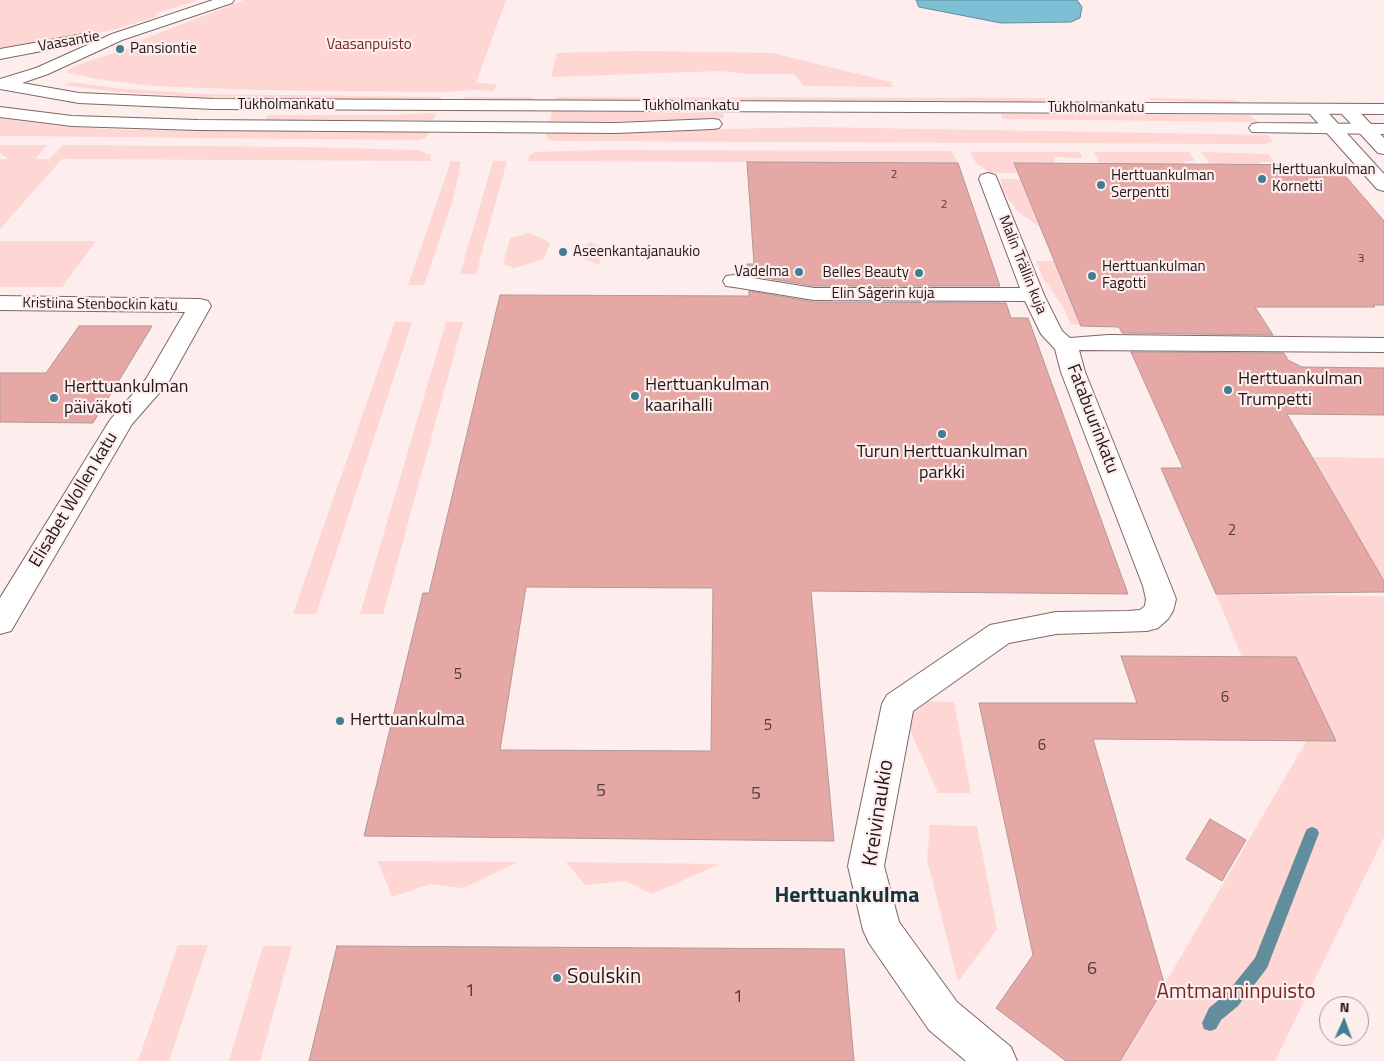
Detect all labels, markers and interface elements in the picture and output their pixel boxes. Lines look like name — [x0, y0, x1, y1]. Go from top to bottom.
street label: Vaasantie — [37, 28, 101, 56]
park label: Vaasanpuisto — [326, 36, 412, 54]
place label: Pansiontie — [130, 40, 197, 58]
marker: Pansiontie — [114, 43, 126, 55]
street label: Tukholmankatu — [237, 96, 335, 114]
street label: Tukholmankatu — [642, 97, 740, 115]
street label: Tukholmankatu — [1047, 99, 1145, 117]
place label: Herttuankulman Kornetti — [1272, 161, 1376, 196]
place label: Herttuankulman Serpentti — [1111, 167, 1215, 202]
house number: 2 — [891, 168, 897, 182]
marker: Herttuankulman Kornetti — [1256, 173, 1268, 185]
marker: Herttuankulman Serpentti — [1095, 179, 1107, 191]
house number: 2 — [941, 198, 947, 212]
street label: Malin Trällin kuja — [994, 213, 1050, 317]
place label: Aseenkantajanaukio — [573, 243, 700, 261]
marker: Aseenkantajanaukio — [557, 246, 569, 258]
house number: 3 — [1358, 252, 1364, 266]
place label: Herttuankulman Fagotti — [1102, 258, 1206, 293]
place label: Vadelma — [734, 263, 789, 281]
place label: Belles Beauty — [823, 264, 909, 282]
marker: Vadelma — [793, 266, 805, 278]
marker: Belles Beauty — [913, 267, 925, 279]
marker: Herttuankulman Fagotti — [1086, 270, 1098, 282]
street label: Elin Sågerin kuja — [831, 285, 935, 303]
street label: Kristiina Stenbockin katu — [22, 295, 178, 315]
street label: Fatabuurinkatu — [1061, 361, 1123, 477]
place label: Herttuankulman Trumpetti — [1238, 369, 1362, 412]
place label: Herttuankulman kaarihalli — [645, 375, 769, 418]
place label: Herttuankulman päiväkoti — [64, 377, 188, 419]
marker: Herttuankulman Trumpetti — [1222, 384, 1234, 396]
marker: Herttuankulman kaarihalli — [629, 390, 641, 402]
marker: Herttuankulman päiväkoti — [48, 392, 60, 404]
marker: Turun Herttuankulman parkki — [936, 428, 948, 440]
street label: Elisabet Wollen katu — [25, 429, 123, 571]
place label: Turun Herttuankulman parkki — [856, 442, 1028, 484]
house number: 2 — [1228, 522, 1236, 540]
house number: 5 — [454, 666, 462, 684]
house number: 6 — [1221, 689, 1229, 707]
place label: Herttuankulma — [350, 710, 465, 732]
marker: Herttuankulma — [334, 715, 346, 727]
house number: 5 — [764, 717, 772, 735]
house number: 6 — [1038, 737, 1046, 755]
street label: Kreivinaukio — [858, 758, 900, 868]
house number: 5 — [596, 781, 606, 803]
house number: 5 — [751, 784, 761, 806]
district label: Herttuankulma — [775, 884, 919, 910]
house number: 6 — [1087, 959, 1097, 981]
place label: Soulskin — [567, 965, 641, 991]
marker: Soulskin — [551, 972, 563, 984]
park label: Amtmanninpuisto — [1157, 980, 1315, 1006]
house number: 1 — [465, 981, 475, 1003]
house number: 1 — [733, 987, 743, 1009]
north arrow — [1319, 996, 1369, 1046]
text: N — [1339, 996, 1350, 1017]

